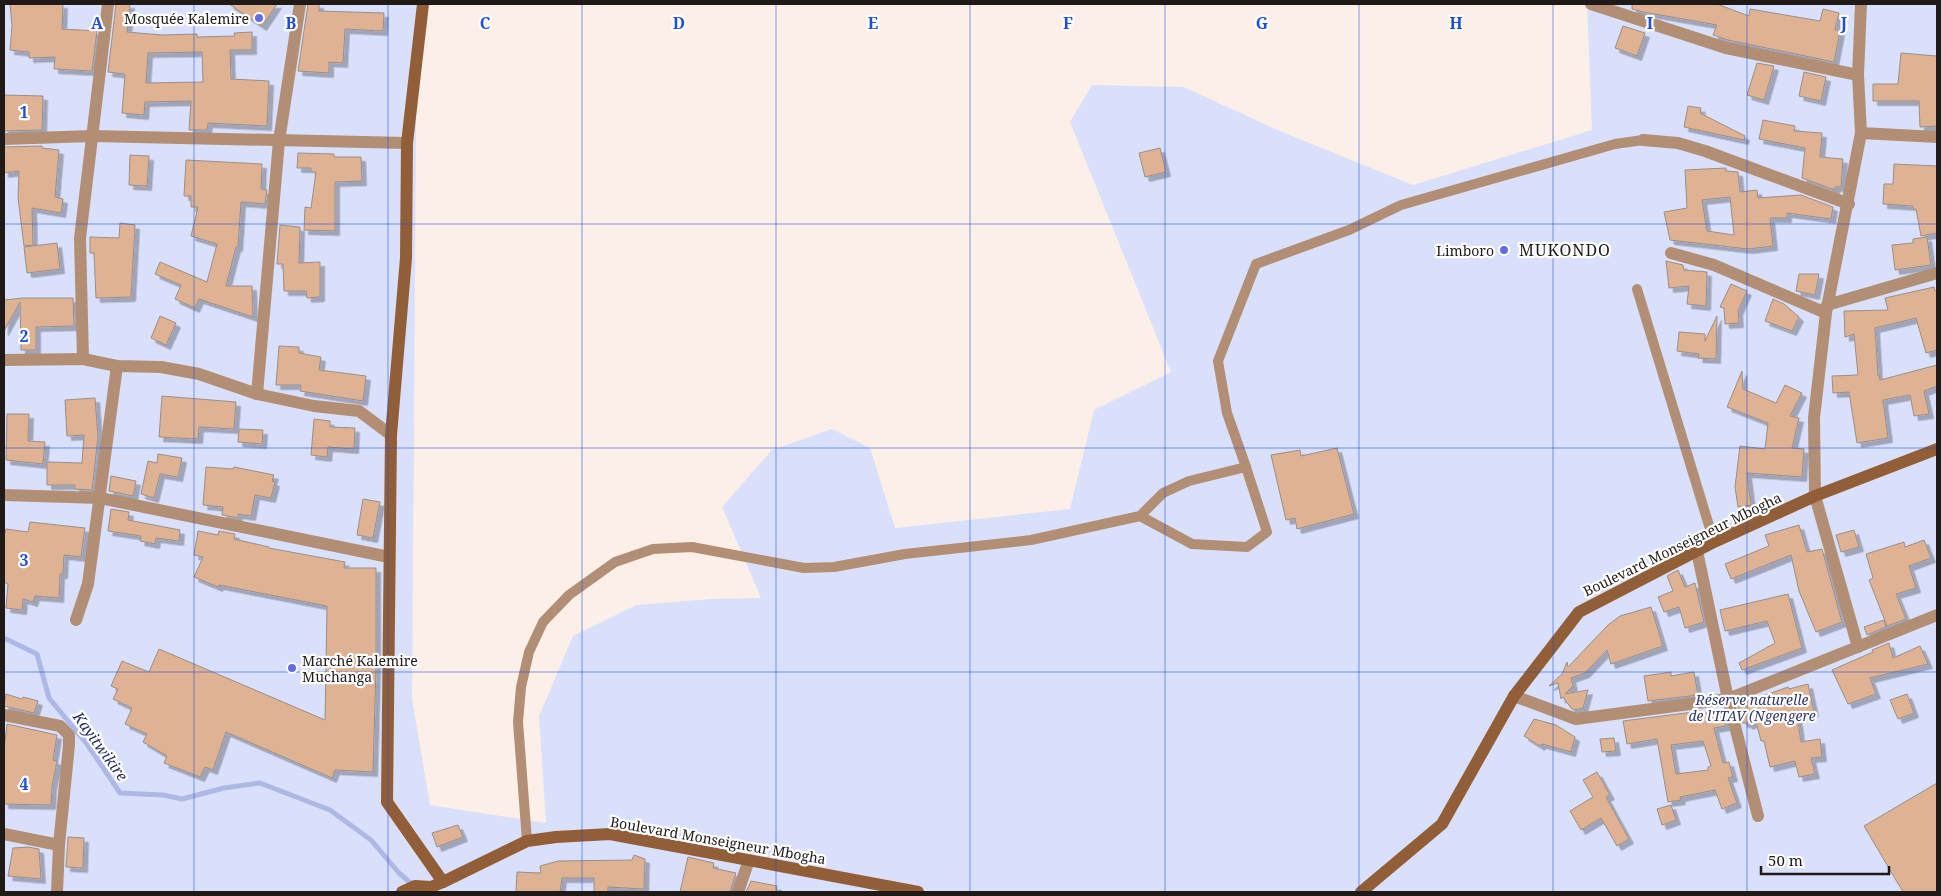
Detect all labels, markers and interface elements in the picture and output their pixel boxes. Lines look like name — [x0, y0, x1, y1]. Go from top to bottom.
place label: Mosquée Kalemire — [124, 9, 249, 28]
text: A — [91, 12, 104, 34]
marker: Mosquée Kalemire — [253, 12, 265, 24]
text: B — [286, 12, 297, 34]
text: C — [480, 12, 491, 34]
text: D — [673, 12, 685, 34]
text: E — [868, 12, 878, 34]
text: F — [1063, 12, 1073, 34]
text: G — [1256, 12, 1268, 34]
text: H — [1449, 12, 1463, 34]
text: I — [1647, 12, 1653, 34]
text: J — [1840, 12, 1848, 34]
text: 1 — [19, 101, 29, 123]
district label: MUKONDO — [1519, 239, 1611, 261]
place label: Limboro — [1436, 241, 1494, 260]
marker: Limboro — [1498, 244, 1510, 256]
text: 2 — [19, 325, 29, 347]
street label: Boulevard Monseigneur Mbogha — [1580, 488, 1784, 600]
text: 3 — [19, 549, 29, 571]
place label: Marché Kalemire Muchanga — [302, 651, 418, 686]
marker: Marché Kalemire Muchanga — [286, 662, 298, 674]
park label: Réserve naturelle de l'ITAV (Ngengere — [1688, 690, 1816, 725]
water label: Kayitwikire — [69, 707, 133, 785]
text: 4 — [19, 773, 29, 795]
street label: Boulevard Monseigneur Mbogha — [609, 812, 827, 868]
scale bar — [1761, 844, 1888, 876]
text: 50 m — [1768, 850, 1803, 870]

